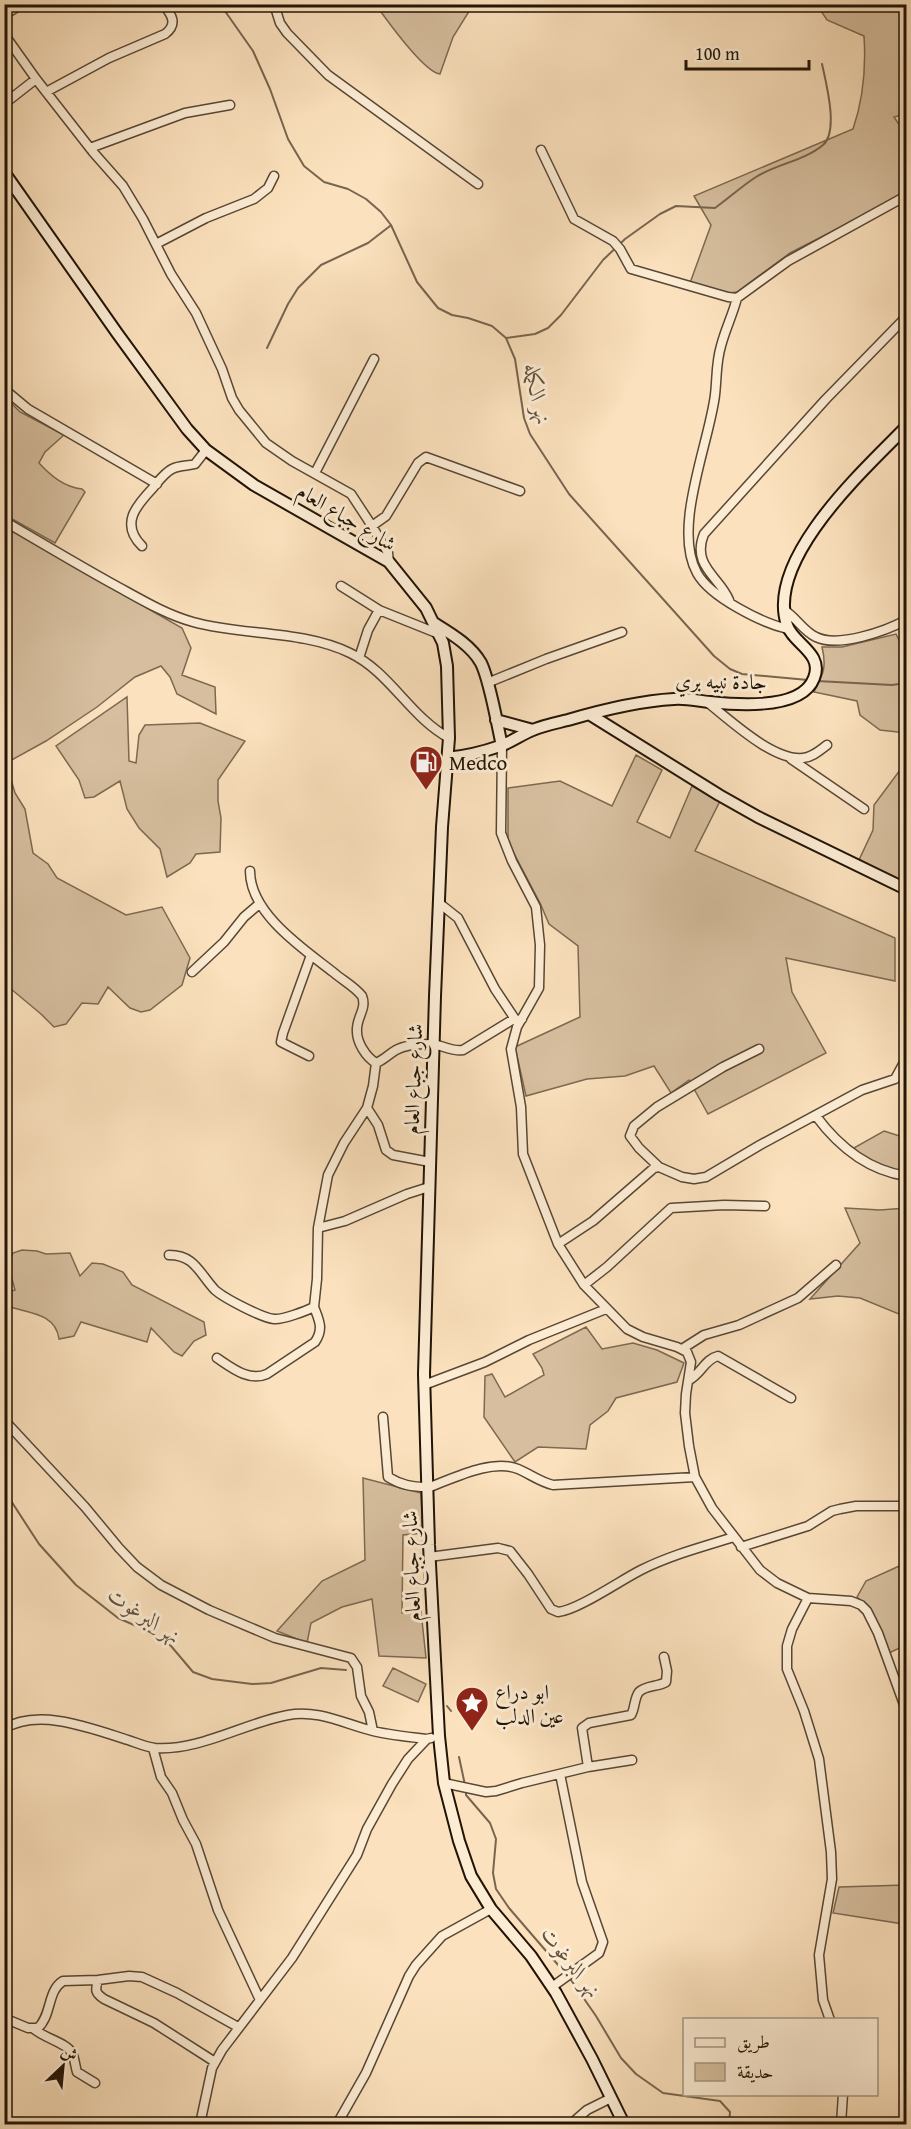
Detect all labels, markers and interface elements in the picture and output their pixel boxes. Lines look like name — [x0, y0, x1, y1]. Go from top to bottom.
scale bar — [686, 33, 809, 71]
text: 100 m — [695, 40, 740, 67]
water label: نهر الكمله — [515, 360, 561, 428]
street label: شارع جباع العام — [290, 475, 403, 561]
street label: جادة نبيه بري — [675, 665, 767, 698]
fuel station icon: Medco — [408, 744, 444, 791]
place label: Medco — [449, 747, 507, 778]
street label: شارع جباع العام — [396, 1023, 433, 1135]
street label: شارع جباع العام — [394, 1510, 431, 1622]
water label: نهر البرغوت — [102, 1579, 188, 1651]
place label: ابو دراع عين الدلب — [495, 1676, 564, 1731]
place icon: ابو دراع عين الدلب — [454, 1685, 490, 1732]
water label: نهر البرغوت — [534, 1920, 610, 2004]
legend — [683, 2018, 878, 2096]
text: طريق — [737, 2028, 770, 2055]
north arrow — [33, 2036, 93, 2096]
text: ش — [57, 2038, 82, 2067]
text: حديقة — [737, 2058, 773, 2085]

